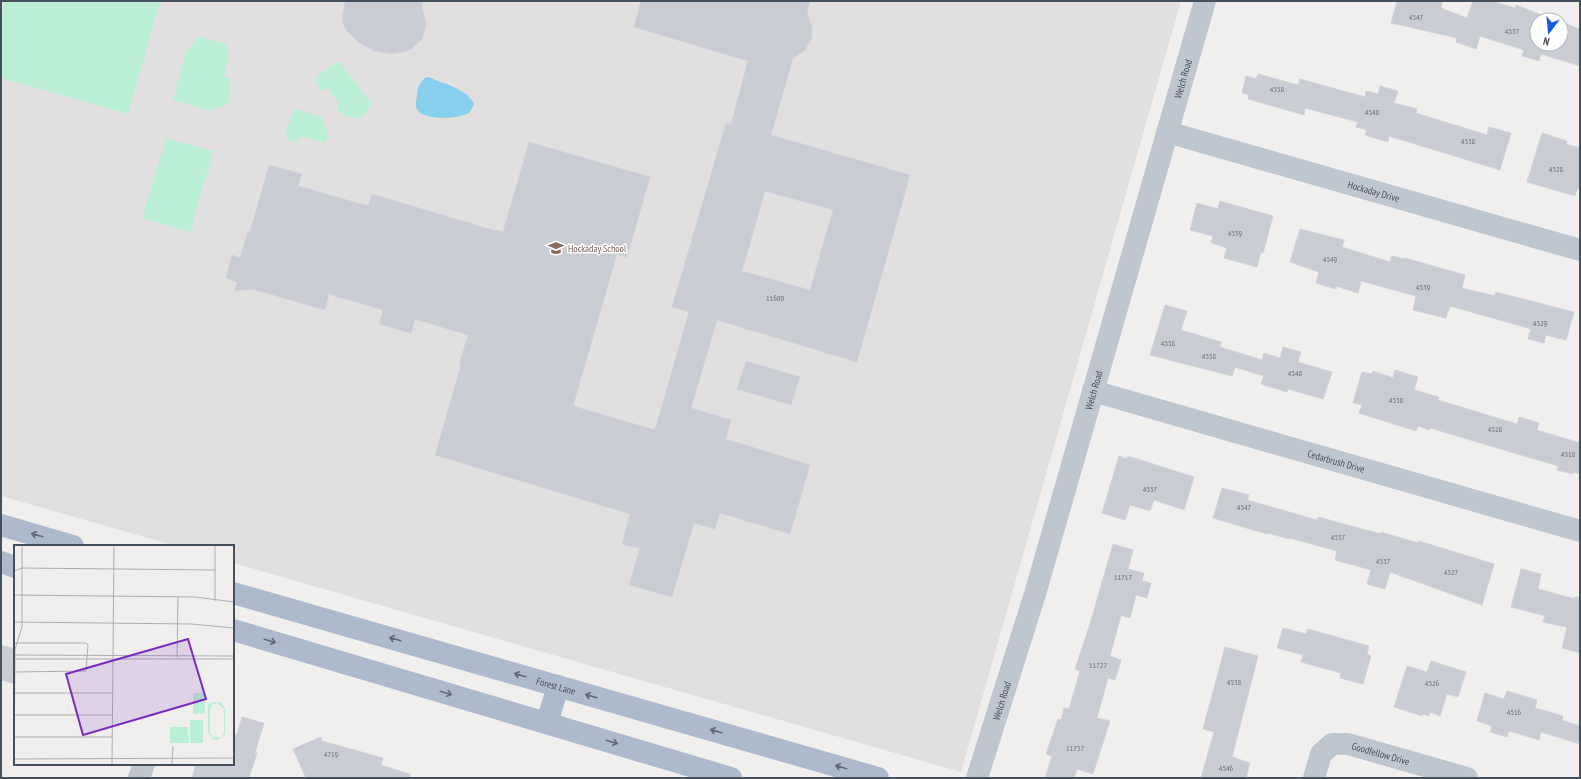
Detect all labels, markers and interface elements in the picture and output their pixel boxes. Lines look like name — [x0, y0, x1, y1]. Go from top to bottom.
house number: 4547 — [1409, 12, 1424, 22]
north arrow — [1529, 12, 1569, 52]
house number: 4537 — [1505, 26, 1520, 36]
text: N — [1541, 34, 1551, 49]
street label: Welch Road — [1171, 58, 1195, 100]
house number: 4558 — [1270, 84, 1285, 94]
house number: 4548 — [1365, 107, 1380, 117]
house number: 4538 — [1461, 136, 1476, 146]
house number: 4528 — [1549, 164, 1564, 174]
street label: Hockaday Drive — [1346, 178, 1401, 205]
house number: 4559 — [1228, 228, 1243, 238]
school or university icon: Hockaday School — [547, 239, 565, 257]
place label: Hockaday School — [568, 242, 627, 255]
house number: 4549 — [1323, 254, 1338, 264]
house number: 4539 — [1416, 282, 1431, 292]
house number: 11600 — [766, 293, 784, 303]
house number: 4529 — [1533, 318, 1548, 328]
house number: 4558 — [1161, 338, 1176, 348]
house number: 4558 — [1202, 351, 1217, 361]
house number: 4548 — [1288, 368, 1303, 378]
street label: Welch Road — [1082, 369, 1106, 411]
house number: 4538 — [1389, 395, 1404, 405]
house number: 4528 — [1488, 424, 1503, 434]
street label: Cedarbrush Drive — [1306, 447, 1366, 476]
house number: 4518 — [1561, 449, 1576, 459]
house number: 4557 — [1143, 484, 1158, 494]
house number: 4547 — [1237, 502, 1252, 512]
one-way arrow — [31, 531, 44, 538]
house number: 4537 — [1331, 532, 1346, 542]
inset map — [14, 545, 234, 765]
house number: 4537 — [1376, 556, 1391, 566]
house number: 4527 — [1444, 567, 1459, 577]
house number: 11717 — [1114, 572, 1132, 582]
one-way arrow — [389, 635, 402, 643]
one-way arrow — [264, 638, 277, 645]
house number: 11727 — [1089, 660, 1107, 670]
one-way arrow — [514, 671, 527, 678]
street label: Forest Lane — [535, 674, 577, 698]
house number: 4538 — [1227, 677, 1242, 687]
house number: 4526 — [1425, 678, 1440, 688]
street label: Welch Road — [990, 680, 1014, 722]
one-way arrow — [439, 690, 452, 697]
one-way arrow — [585, 692, 598, 699]
house number: 4516 — [1507, 707, 1522, 717]
one-way arrow — [710, 727, 723, 734]
one-way arrow — [605, 739, 618, 746]
street label: Goodfellow Drive — [1350, 739, 1411, 768]
house number: 11737 — [1066, 743, 1084, 753]
house number: 4719 — [324, 749, 339, 759]
one-way arrow — [835, 763, 848, 770]
house number: 4546 — [1219, 763, 1234, 773]

